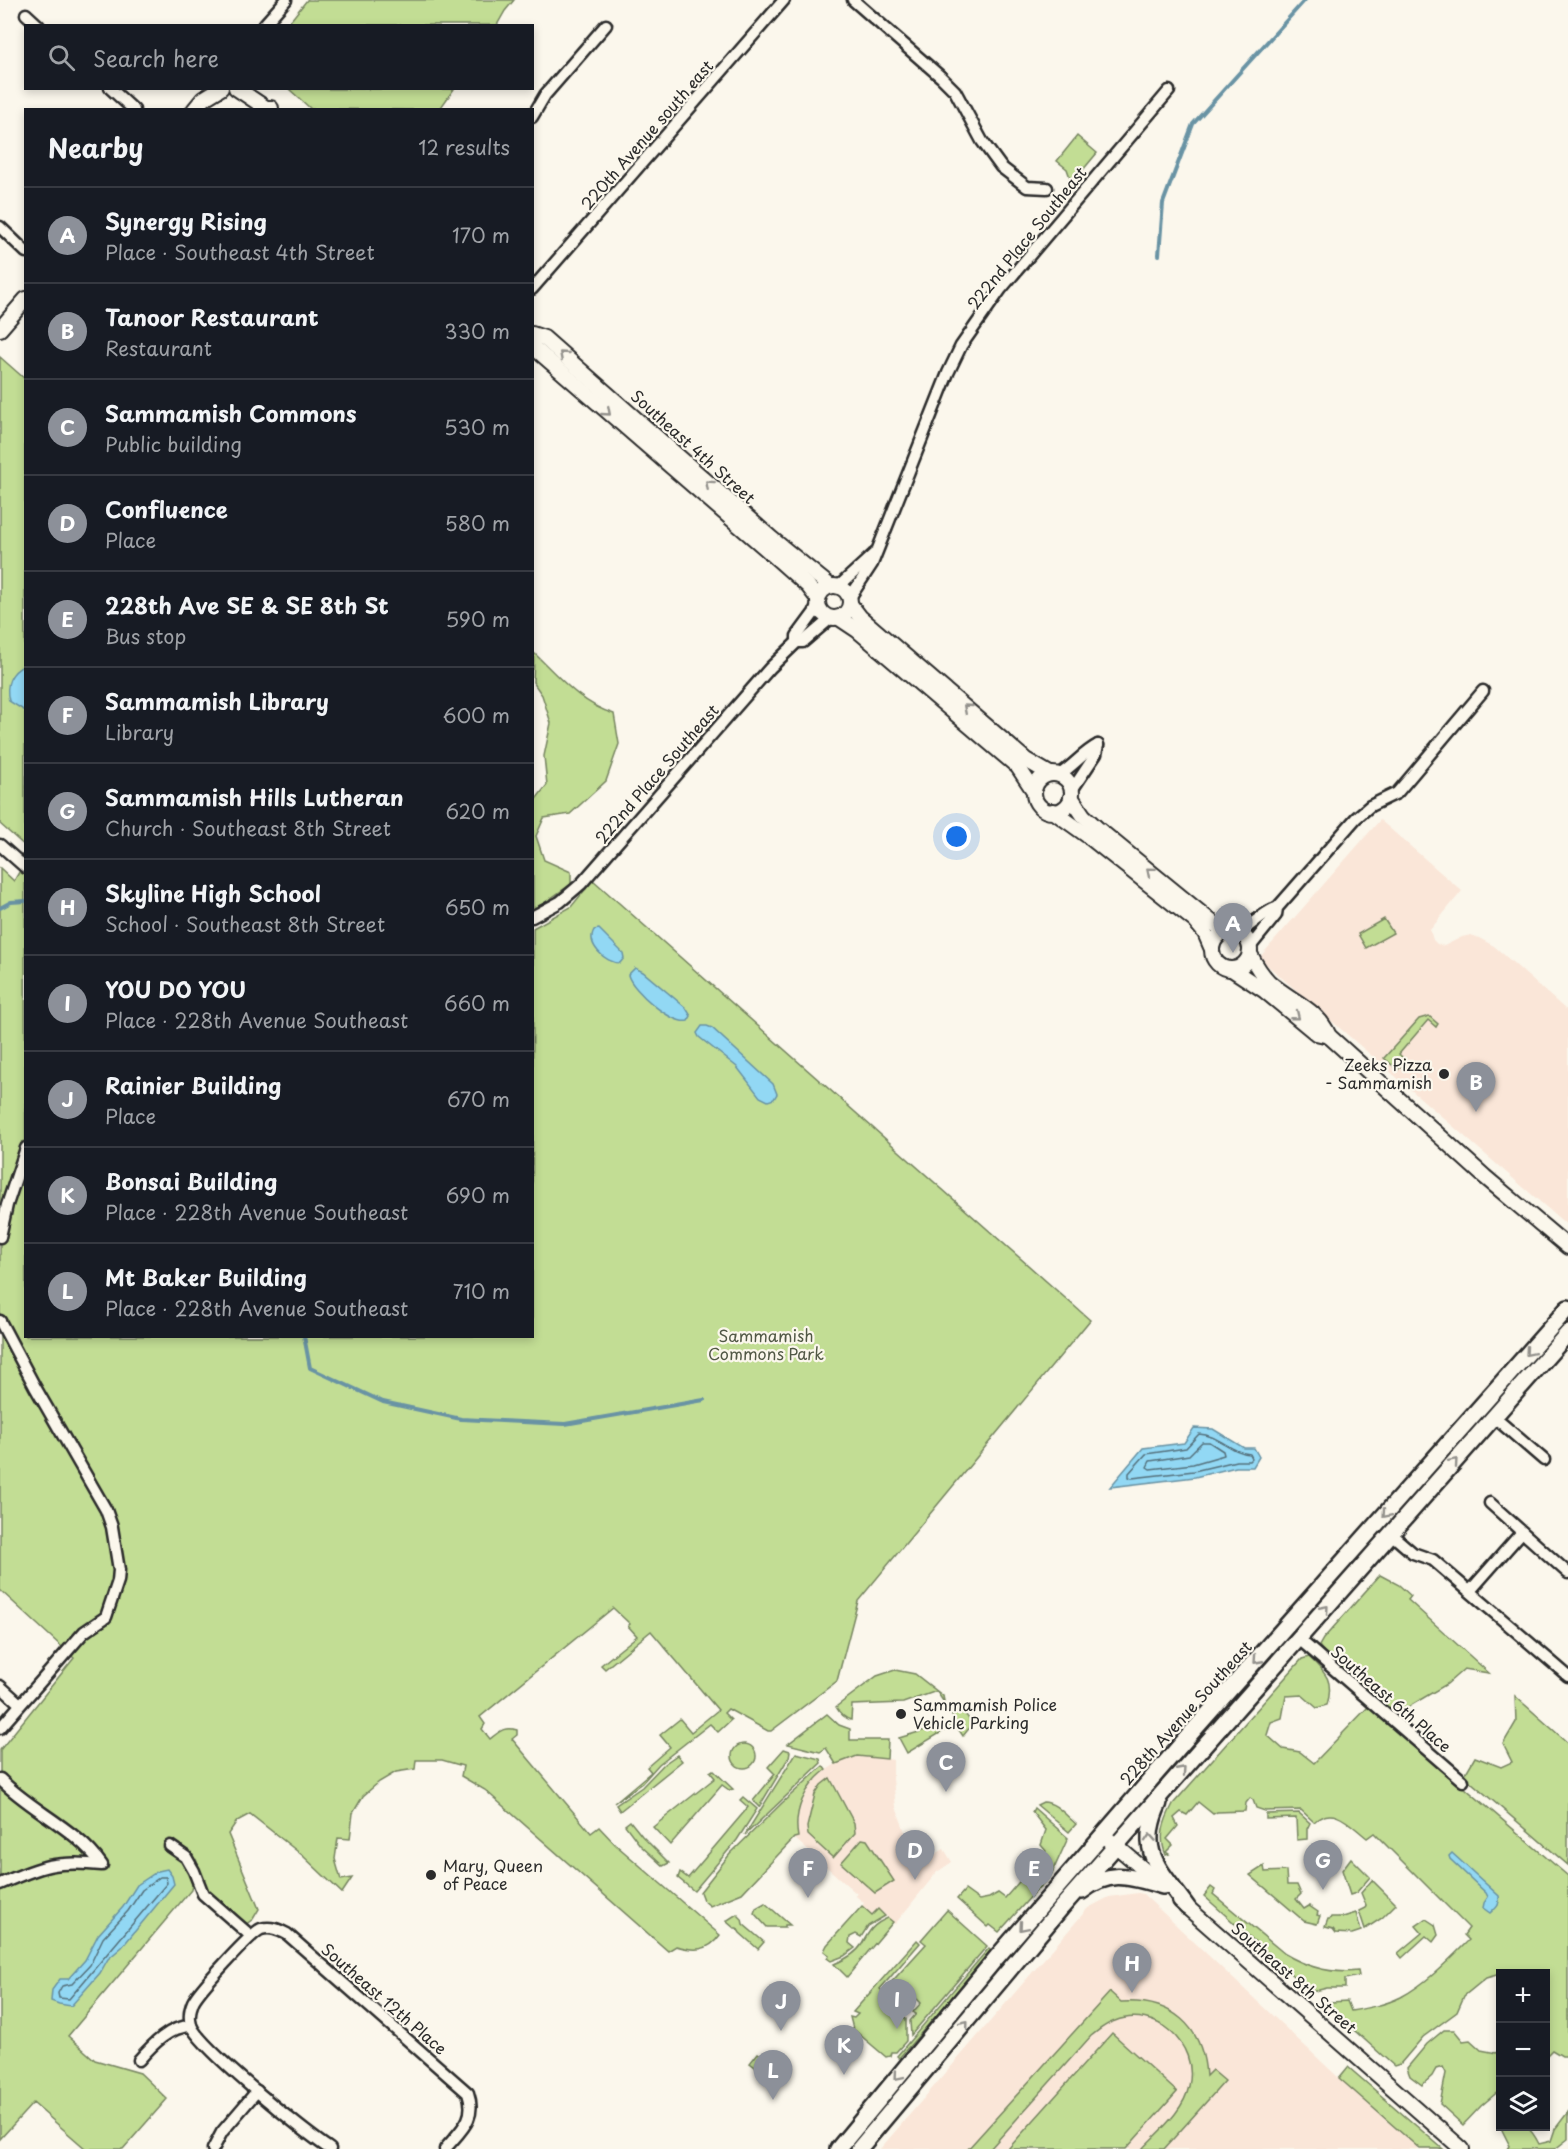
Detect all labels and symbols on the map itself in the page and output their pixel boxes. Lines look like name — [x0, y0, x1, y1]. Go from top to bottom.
street label: 220th Avenue south east — [574, 54, 718, 214]
street label: 222nd Place Southeast — [961, 161, 1091, 314]
one-way arrow — [559, 351, 570, 362]
street label: Southeast 4th Street — [626, 384, 762, 509]
one-way arrow — [600, 405, 611, 416]
one-way arrow — [705, 480, 716, 491]
street label: 222nd Place Southeast — [589, 698, 724, 848]
one-way arrow — [963, 705, 974, 716]
your location — [942, 822, 971, 851]
one-way arrow — [1146, 867, 1157, 878]
pin: A — [1214, 904, 1252, 953]
one-way arrow — [1289, 1008, 1300, 1019]
place label: Zeeks Pizza - Sammamish — [1325, 1052, 1432, 1094]
pin: B — [1456, 1062, 1496, 1112]
marker: Zeeks Pizza - Sammamish — [1437, 1067, 1451, 1081]
park label: Sammamish Commons Park — [708, 1323, 824, 1365]
one-way arrow — [1525, 1345, 1536, 1356]
one-way arrow — [1447, 1458, 1458, 1469]
one-way arrow — [1382, 1507, 1393, 1518]
one-way arrow — [1318, 1605, 1329, 1616]
street label: 228th Avenue Southeast — [1114, 1635, 1257, 1790]
street label: Southeast 6th Place — [1326, 1639, 1457, 1757]
one-way arrow — [1253, 1653, 1264, 1664]
place label: Sammamish Police Vehicle Parking — [913, 1692, 1057, 1734]
marker: Sammamish Police Vehicle Parking — [894, 1707, 908, 1721]
pin: C — [926, 1742, 966, 1792]
one-way arrow — [1175, 1766, 1186, 1777]
pin: D — [896, 1830, 934, 1880]
one-way arrow — [1144, 1834, 1157, 1843]
pin: G — [1304, 1840, 1342, 1890]
pin: F — [788, 1848, 828, 1898]
pin: E — [1014, 1848, 1054, 1898]
place label: Mary, Queen of Peace — [443, 1853, 543, 1895]
marker: Mary, Queen of Peace — [424, 1868, 438, 1882]
street label: Southeast 8th Street — [1227, 1916, 1363, 2039]
one-way arrow — [1019, 1920, 1030, 1931]
street label: Southeast 12th Place — [317, 1937, 453, 2060]
pin: H — [1112, 1944, 1152, 1993]
pin: I — [878, 1980, 916, 2029]
pin: J — [762, 1982, 800, 2031]
one-way arrow — [957, 2020, 968, 2031]
pin: K — [824, 2026, 864, 2075]
pin: L — [754, 2050, 792, 2100]
one-way arrow — [894, 2069, 905, 2080]

